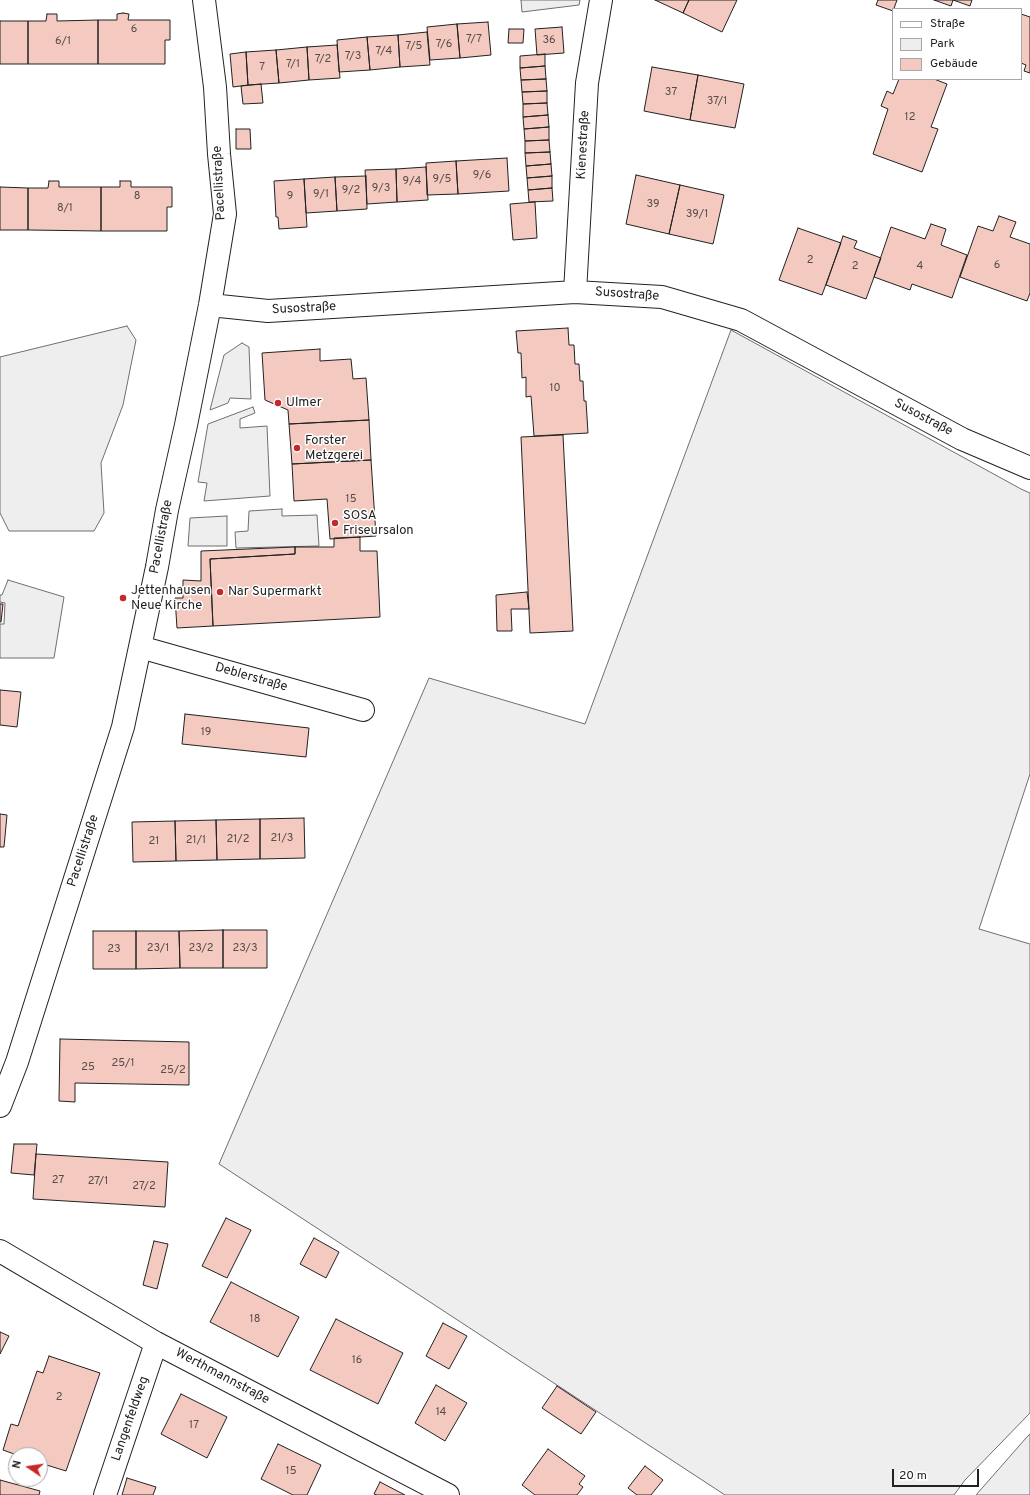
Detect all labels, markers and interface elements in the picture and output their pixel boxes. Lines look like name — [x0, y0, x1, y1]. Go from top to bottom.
legend — [892, 8, 1022, 80]
text: Straße — [930, 16, 965, 32]
house number: 6 — [131, 23, 137, 37]
house number: 7/7 — [466, 33, 482, 47]
house number: 36 — [542, 34, 556, 48]
house number: 6/1 — [55, 35, 71, 49]
text: Park — [930, 36, 955, 52]
house number: 7/6 — [436, 38, 452, 52]
house number: 7/5 — [406, 40, 422, 54]
house number: 7/4 — [376, 45, 392, 59]
house number: 7/3 — [345, 50, 361, 64]
house number: 7/2 — [315, 53, 331, 67]
text: Gebäude — [930, 56, 978, 72]
house number: 7/1 — [286, 58, 300, 72]
house number: 7 — [259, 61, 265, 75]
house number: 37 — [665, 86, 677, 100]
house number: 37/1 — [707, 95, 727, 109]
street label: Kienestraße — [574, 110, 594, 180]
house number: 12 — [905, 111, 915, 125]
street label: Pacellistraße — [210, 145, 230, 221]
house number: 9/6 — [473, 169, 491, 183]
house number: 9/5 — [433, 173, 451, 187]
house number: 9/4 — [403, 175, 421, 189]
house number: 9/3 — [372, 182, 390, 196]
house number: 9/2 — [342, 184, 360, 198]
house number: 9/1 — [313, 188, 329, 202]
house number: 8 — [134, 190, 140, 204]
house number: 9 — [287, 190, 293, 204]
house number: 39 — [647, 198, 659, 212]
house number: 8/1 — [57, 202, 73, 216]
house number: 39/1 — [686, 208, 708, 222]
house number: 2 — [807, 254, 813, 268]
house number: 6 — [994, 259, 1000, 273]
house number: 2 — [852, 260, 858, 274]
house number: 4 — [917, 260, 923, 274]
street label: Susostraße — [594, 285, 660, 305]
street label: Susostraße — [271, 300, 337, 318]
house number: 10 — [549, 382, 561, 396]
place label: Ulmer — [286, 395, 322, 411]
street label: Susostraße — [891, 396, 955, 440]
marker: Ulmer — [273, 398, 283, 408]
place label: Forster Metzgerei — [305, 433, 363, 464]
marker: Forster Metzgerei — [292, 443, 302, 453]
house number: 15 — [346, 493, 356, 507]
street label: Pacellistraße — [147, 499, 177, 575]
place label: SOSA Friseursalon — [343, 508, 414, 539]
marker: SOSA Friseursalon — [330, 518, 340, 528]
place label: Jettenhausen Neue Kirche — [131, 583, 211, 614]
place label: Nar Supermarkt — [228, 584, 322, 600]
marker: Nar Supermarkt — [215, 587, 225, 597]
marker: Jettenhausen Neue Kirche — [118, 593, 128, 603]
street label: Deblerstraße — [213, 660, 289, 696]
house number: 19 — [201, 726, 211, 740]
street label: Pacellistraße — [65, 813, 103, 889]
house number: 21/3 — [271, 832, 293, 846]
house number: 21/2 — [227, 833, 249, 847]
house number: 21/1 — [186, 834, 206, 848]
house number: 21 — [149, 835, 159, 849]
house number: 23/1 — [147, 942, 169, 956]
house number: 23/2 — [188, 942, 214, 956]
house number: 23/3 — [232, 942, 258, 956]
house number: 23 — [107, 943, 121, 957]
house number: 25/1 — [111, 1057, 135, 1071]
house number: 25 — [81, 1061, 95, 1075]
house number: 25/2 — [160, 1064, 186, 1078]
house number: 27 — [52, 1174, 64, 1188]
house number: 27/1 — [88, 1175, 108, 1189]
house number: 27/2 — [132, 1180, 156, 1194]
house number: 18 — [250, 1313, 260, 1327]
street label: Werthmannstraße — [172, 1346, 272, 1408]
house number: 16 — [352, 1354, 362, 1368]
street label: Langenfeldweg — [109, 1374, 153, 1464]
house number: 2 — [56, 1391, 62, 1405]
house number: 14 — [436, 1406, 446, 1420]
house number: 17 — [189, 1419, 199, 1433]
north arrow — [8, 1447, 48, 1487]
text: N — [10, 1459, 25, 1470]
scale bar — [894, 1461, 981, 1487]
house number: 15 — [286, 1465, 296, 1479]
text: 20 m — [899, 1468, 927, 1484]

